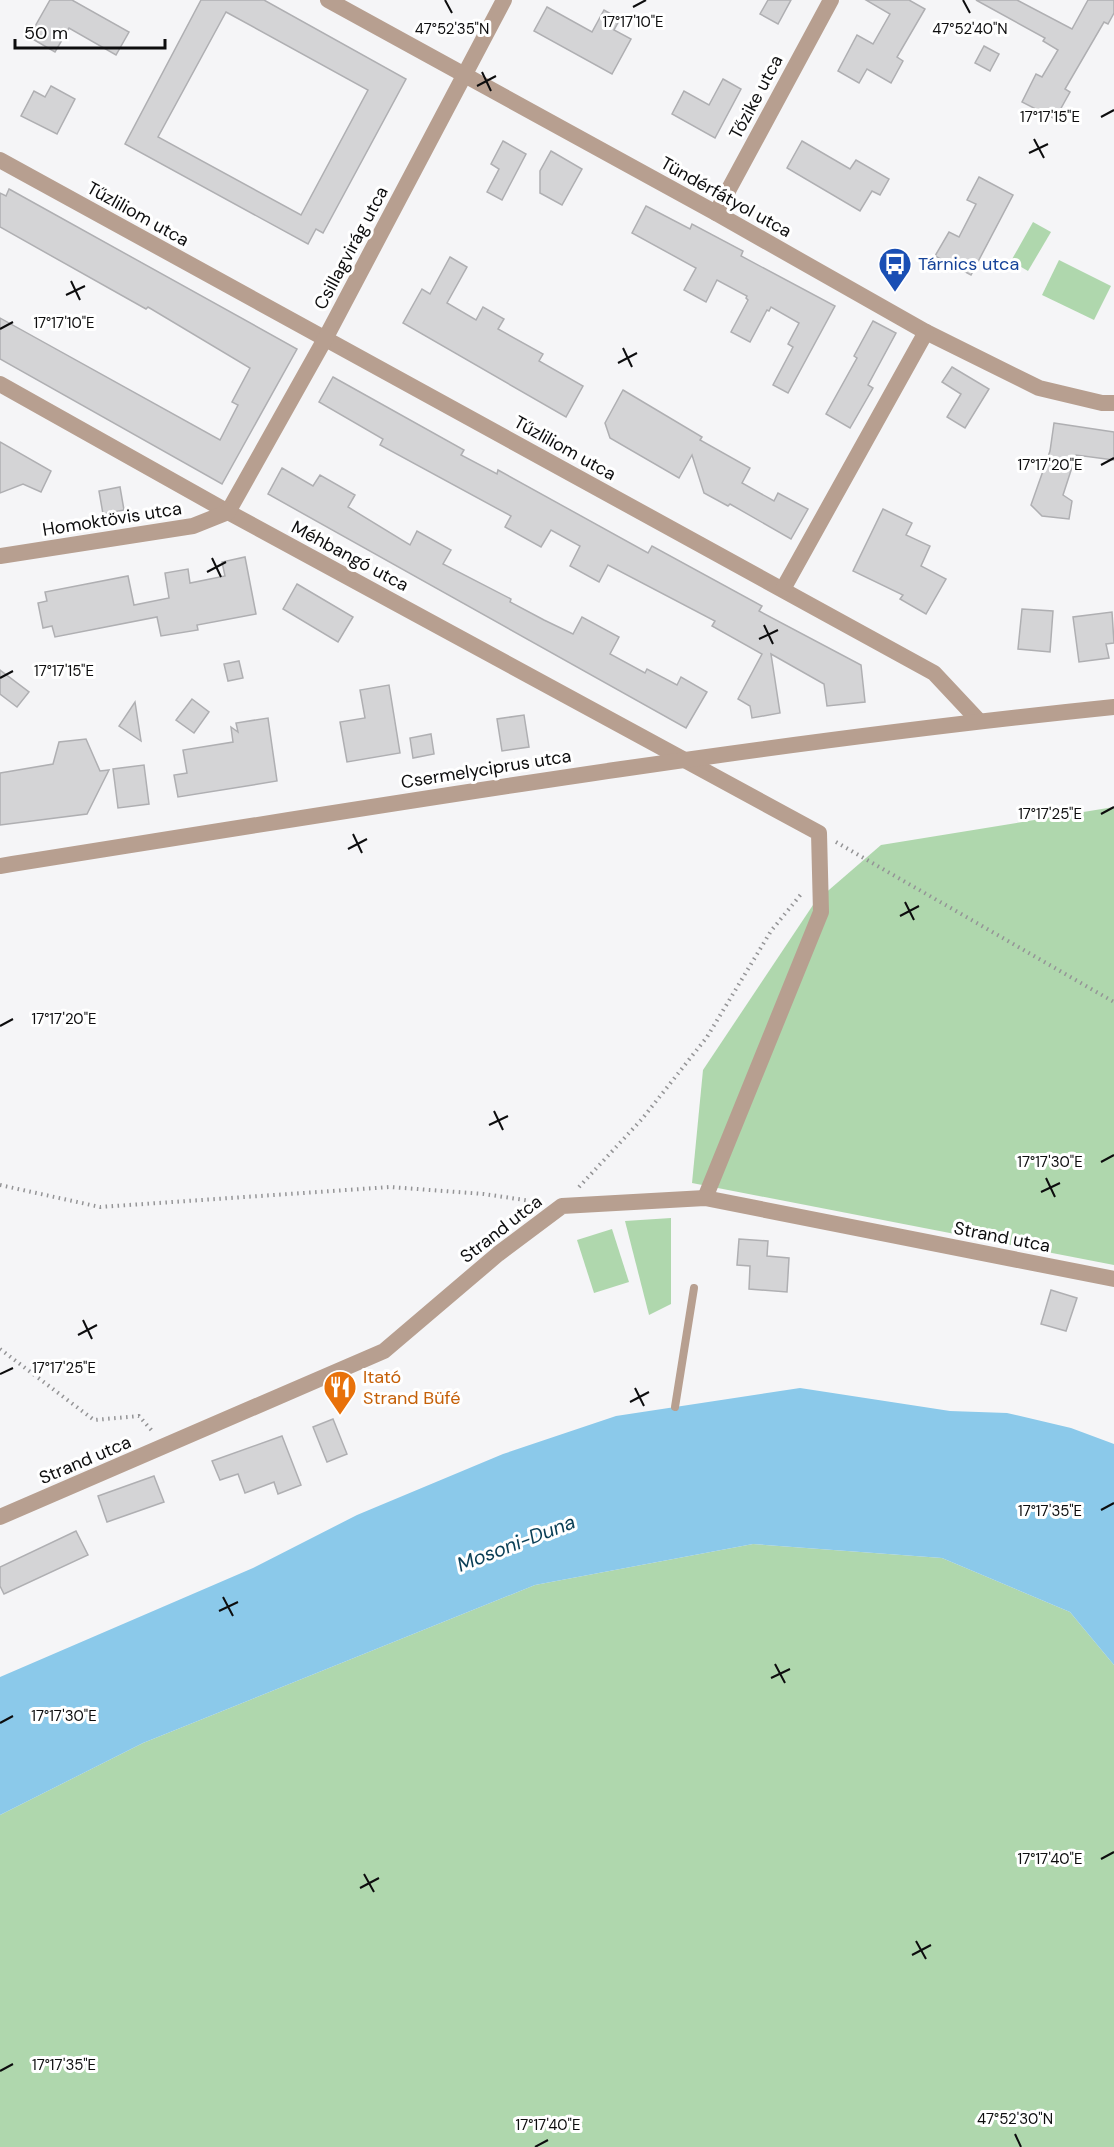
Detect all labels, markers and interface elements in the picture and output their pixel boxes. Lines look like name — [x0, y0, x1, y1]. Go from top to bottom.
scale bar — [15, 12, 165, 50]
text: 17°17'10"E — [602, 12, 664, 32]
text: 47°52'35"N — [415, 19, 489, 39]
text: 47°52'40"N — [932, 19, 1008, 39]
text: 50 m — [24, 21, 68, 45]
street label: Tőzike utca — [724, 51, 788, 143]
text: 17°17'15"E — [1020, 107, 1080, 127]
street label: Tündérfátyol utca — [656, 151, 796, 243]
street label: Tűzliliom utca — [83, 176, 193, 252]
street label: Csillagvirág utca — [308, 182, 394, 314]
bus stop icon: Tárnics utca — [877, 246, 913, 293]
place label: Tárnics utca — [918, 252, 1019, 276]
text: 17°17'10"E — [33, 313, 95, 333]
street label: Tűzliliom utca — [510, 410, 620, 486]
text: 17°17'20"E — [1018, 455, 1082, 475]
street label: Homoktövis utca — [41, 496, 183, 542]
street label: Méhbangó utca — [287, 515, 413, 597]
text: 17°17'15"E — [34, 661, 94, 681]
street label: Csermelyciprus utca — [399, 744, 573, 794]
text: 17°17'25"E — [1018, 804, 1082, 824]
text: 17°17'20"E — [32, 1009, 96, 1029]
text: 17°17'30"E — [1017, 1152, 1083, 1172]
street label: Strand utca — [455, 1190, 547, 1268]
street label: Strand utca — [952, 1216, 1052, 1258]
text: 17°17'25"E — [32, 1358, 96, 1378]
place label: Itató Strand Büfé — [363, 1365, 461, 1410]
restaurant icon: Itató Strand Büfé — [322, 1369, 358, 1416]
street label: Strand utca — [35, 1430, 135, 1490]
text: 17°17'35"E — [1018, 1501, 1082, 1521]
water label: Mosoni-Duna — [453, 1508, 579, 1578]
text: 17°17'30"E — [31, 1706, 97, 1726]
text: 17°17'40"E — [1018, 1849, 1082, 1869]
text: 17°17'35"E — [32, 2055, 96, 2075]
text: 47°52'30"N — [977, 2109, 1053, 2129]
text: 17°17'40"E — [516, 2115, 580, 2135]

